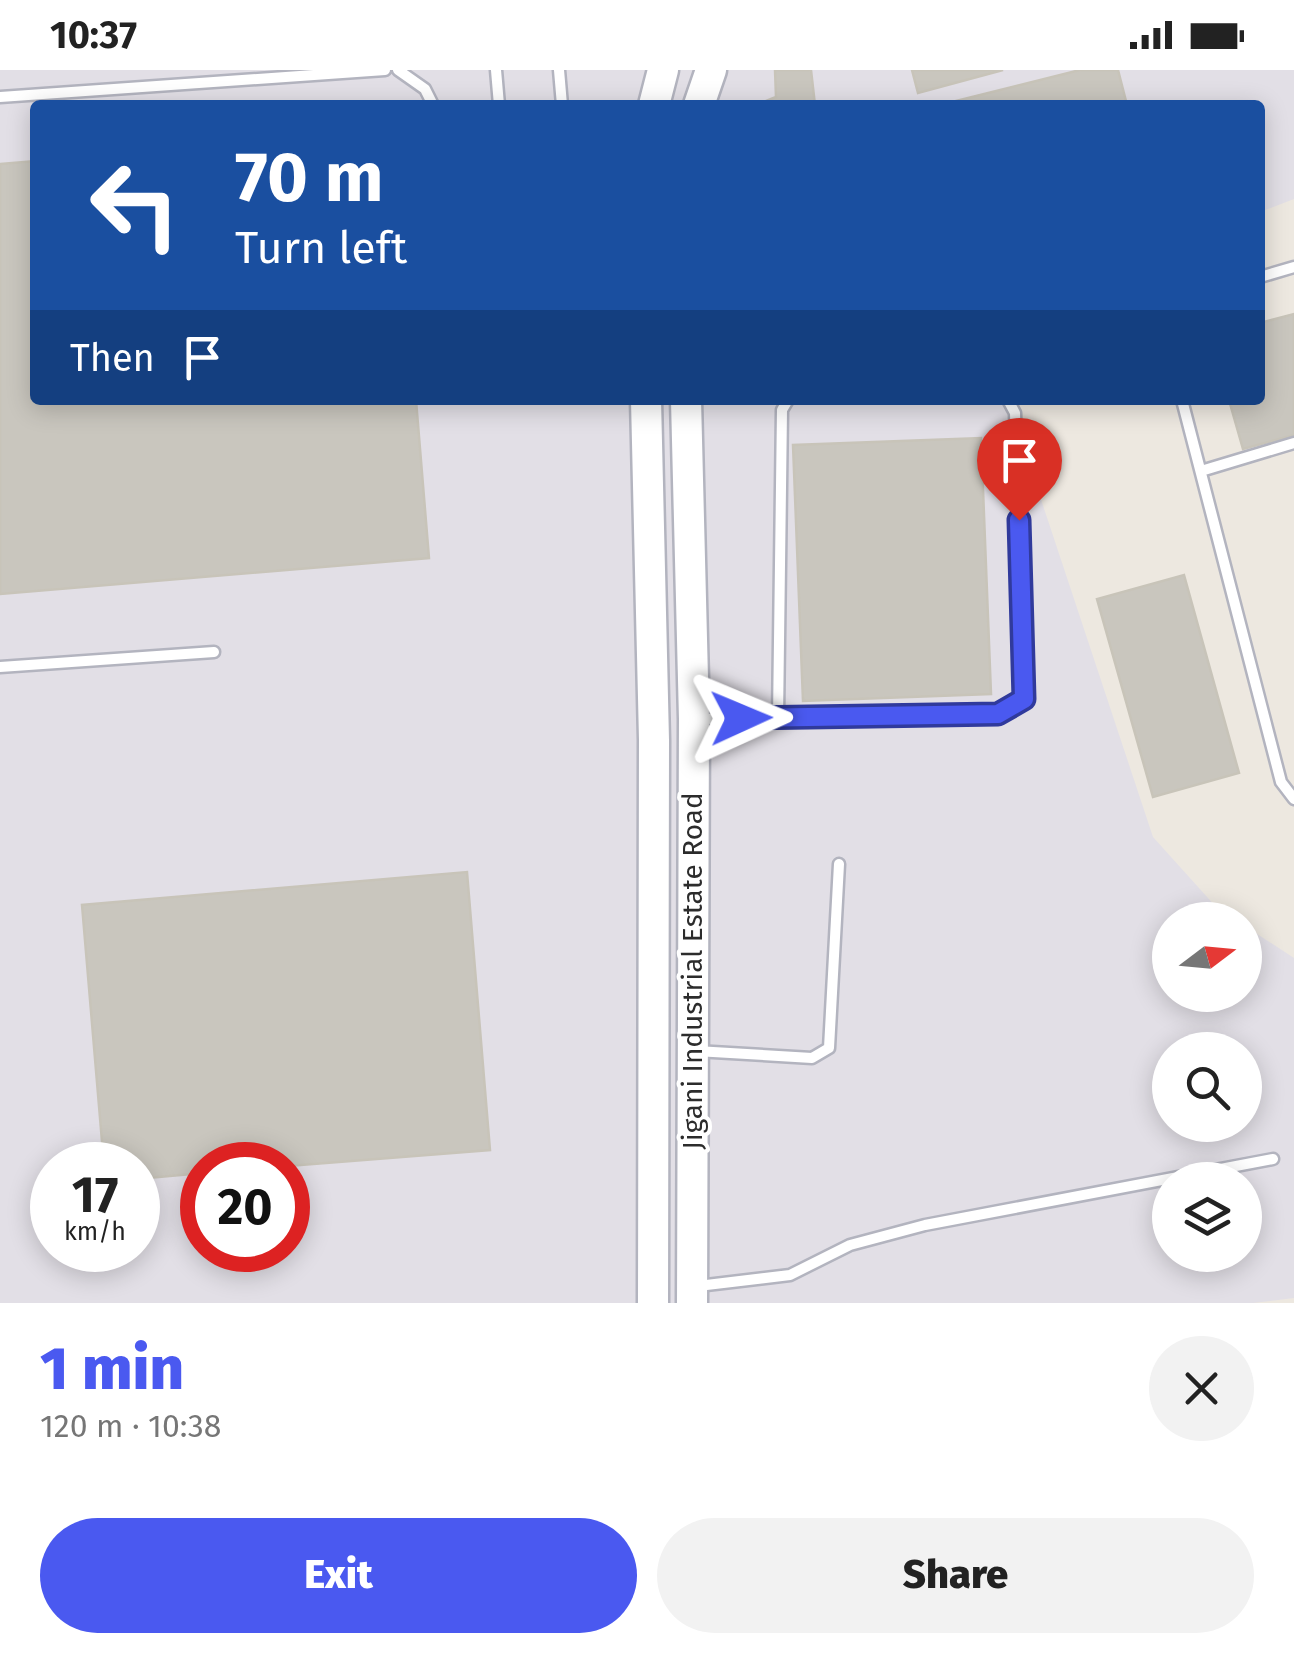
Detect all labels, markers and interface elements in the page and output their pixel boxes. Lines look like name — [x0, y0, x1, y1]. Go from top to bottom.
text: 10:37 — [50, 12, 137, 58]
text: 70 m — [235, 136, 384, 220]
icon: left — [70, 140, 200, 270]
text: Turn left — [235, 221, 407, 275]
icon: arrive — [175, 330, 230, 385]
text: Then — [70, 335, 155, 381]
pin — [977, 418, 1062, 521]
icon: arrive — [992, 433, 1047, 488]
position arrow — [689, 666, 793, 770]
street label: Jigani Industrial Estate Road — [676, 792, 709, 1150]
north arrow — [1152, 902, 1262, 1012]
map controls — [1152, 902, 1262, 1272]
button: search — [1152, 1032, 1262, 1142]
speed limit sign: 20 — [180, 1142, 310, 1272]
button: layers — [1152, 1162, 1262, 1272]
text: 17 — [72, 1165, 118, 1225]
text: km/h — [64, 1217, 126, 1247]
text: 1 min — [40, 1333, 184, 1405]
button: close — [1149, 1336, 1254, 1441]
text: 120 m · 10:38 — [40, 1407, 221, 1445]
button: Exit — [40, 1518, 637, 1633]
button: Share — [657, 1518, 1254, 1633]

